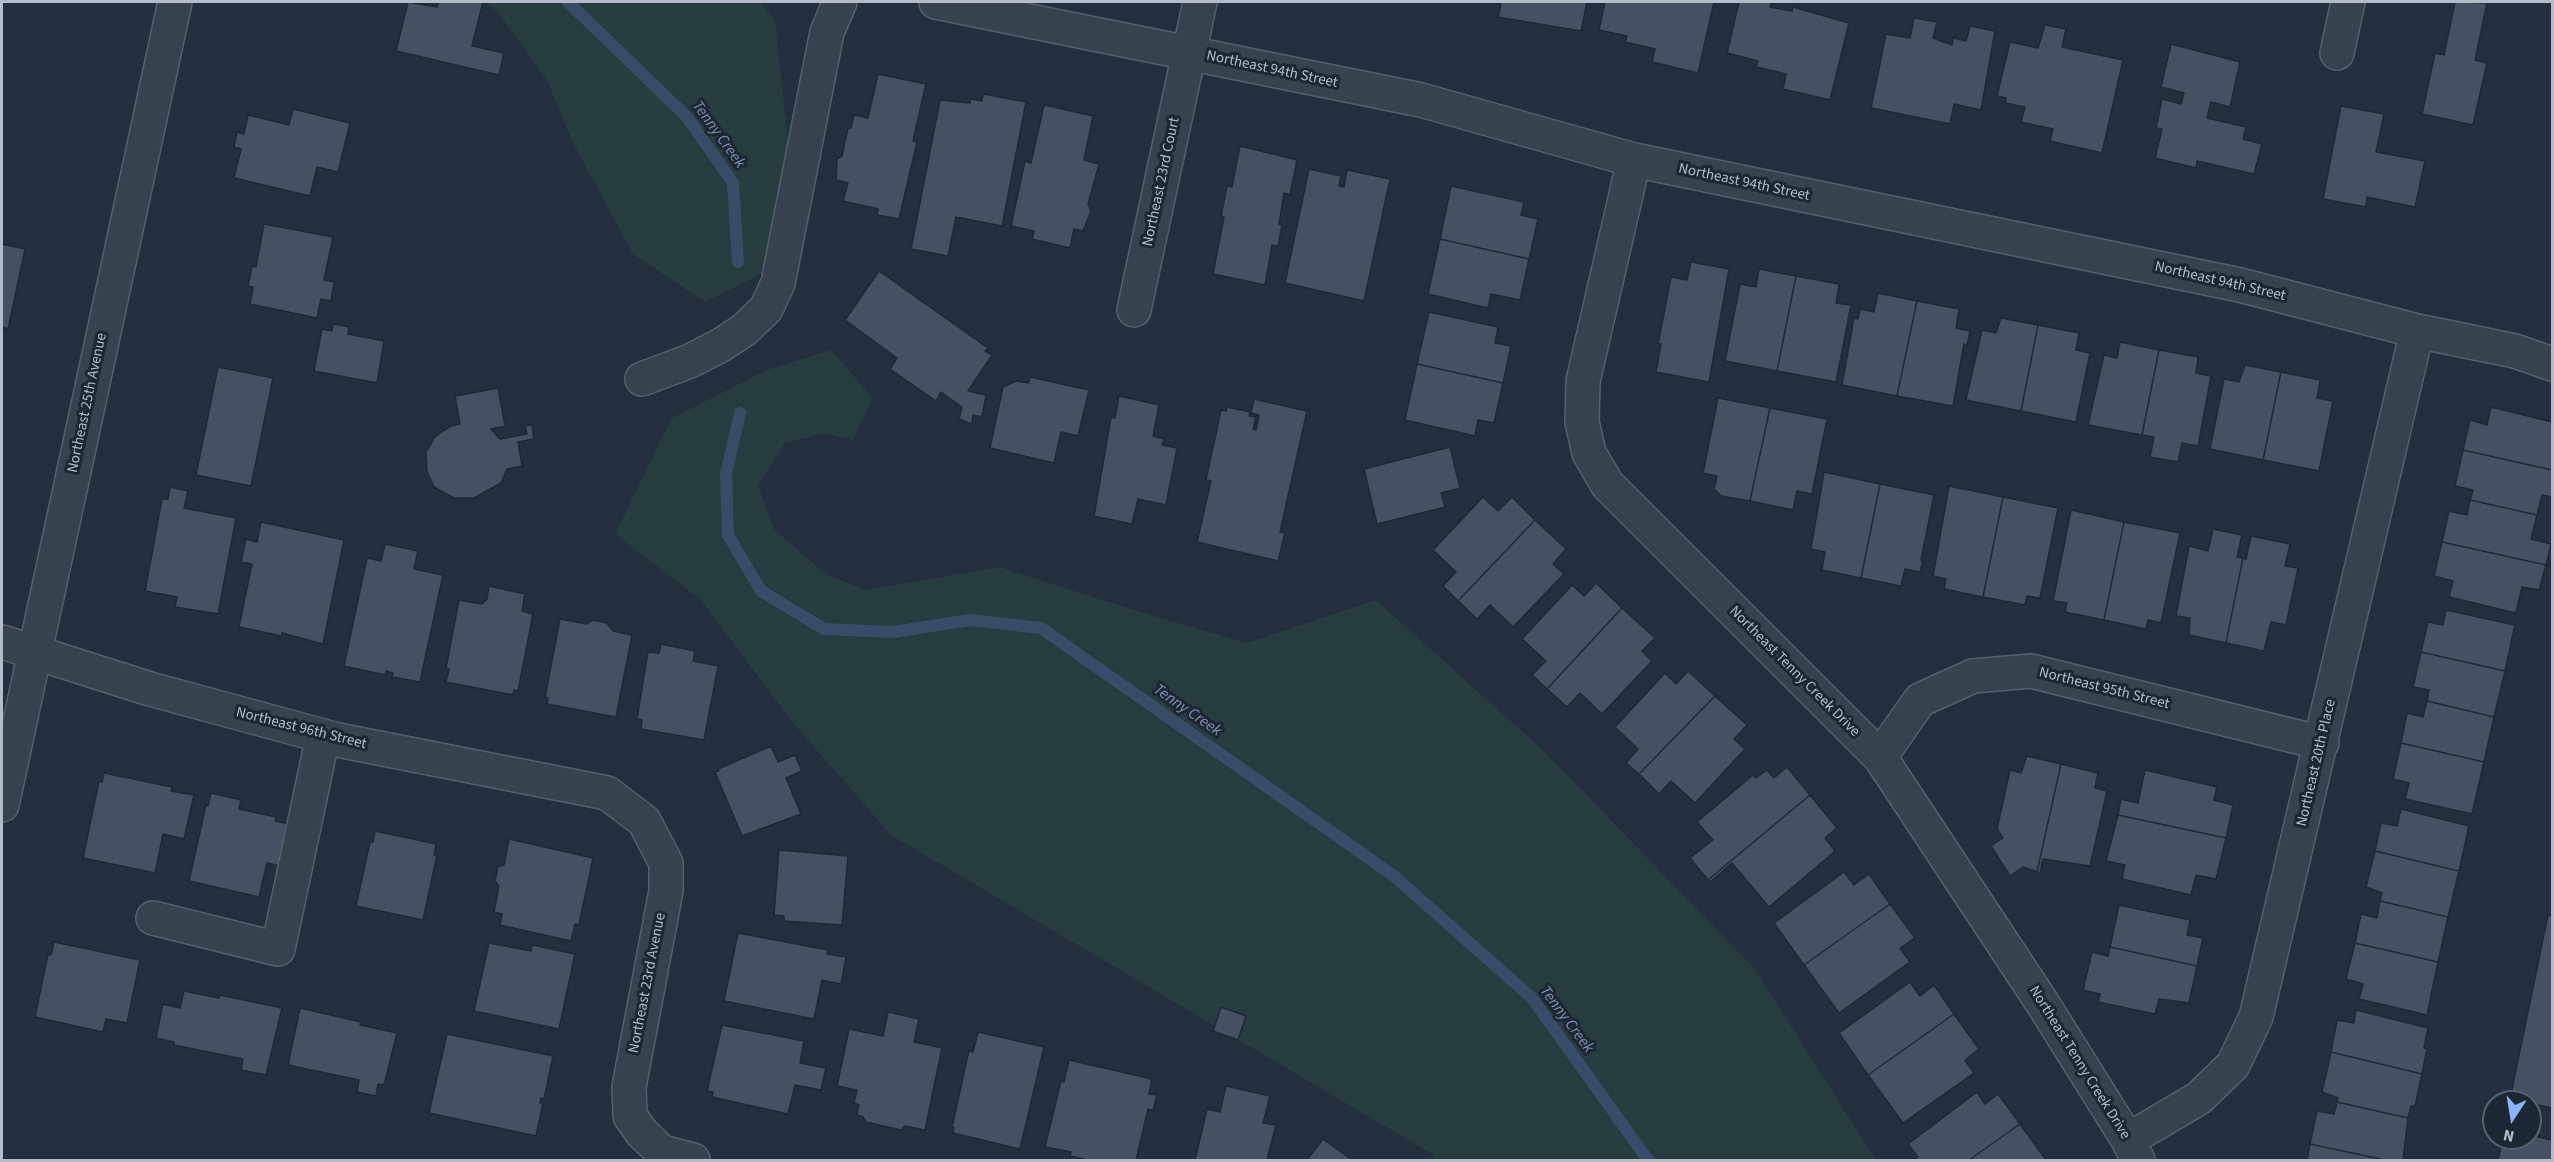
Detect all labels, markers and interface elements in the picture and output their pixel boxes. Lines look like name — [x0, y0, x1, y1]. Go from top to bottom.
street label: Northeast 94th Street — [1205, 47, 1339, 93]
water label: Tenny Creek — [687, 97, 749, 173]
street label: Northeast 23rd Court — [1140, 116, 1184, 248]
street label: Northeast 94th Street — [1677, 160, 1811, 206]
street label: Northeast 94th Street — [2153, 258, 2287, 306]
street label: Northeast 25th Avenue — [64, 331, 112, 475]
street label: Northeast Tenny Creek Drive — [1725, 603, 1863, 741]
street label: Northeast 95th Street — [2037, 664, 2171, 714]
water label: Tenny Creek — [1149, 681, 1225, 741]
street label: Northeast 20th Place — [2294, 698, 2340, 828]
street label: Northeast 96th Street — [234, 704, 368, 754]
street label: Northeast 23rd Avenue — [626, 911, 670, 1055]
water label: Tenny Creek — [1535, 983, 1597, 1057]
street label: Northeast Tenny Creek Drive — [2024, 983, 2134, 1143]
north arrow — [2482, 1090, 2542, 1150]
text: N — [2501, 1124, 2516, 1148]

